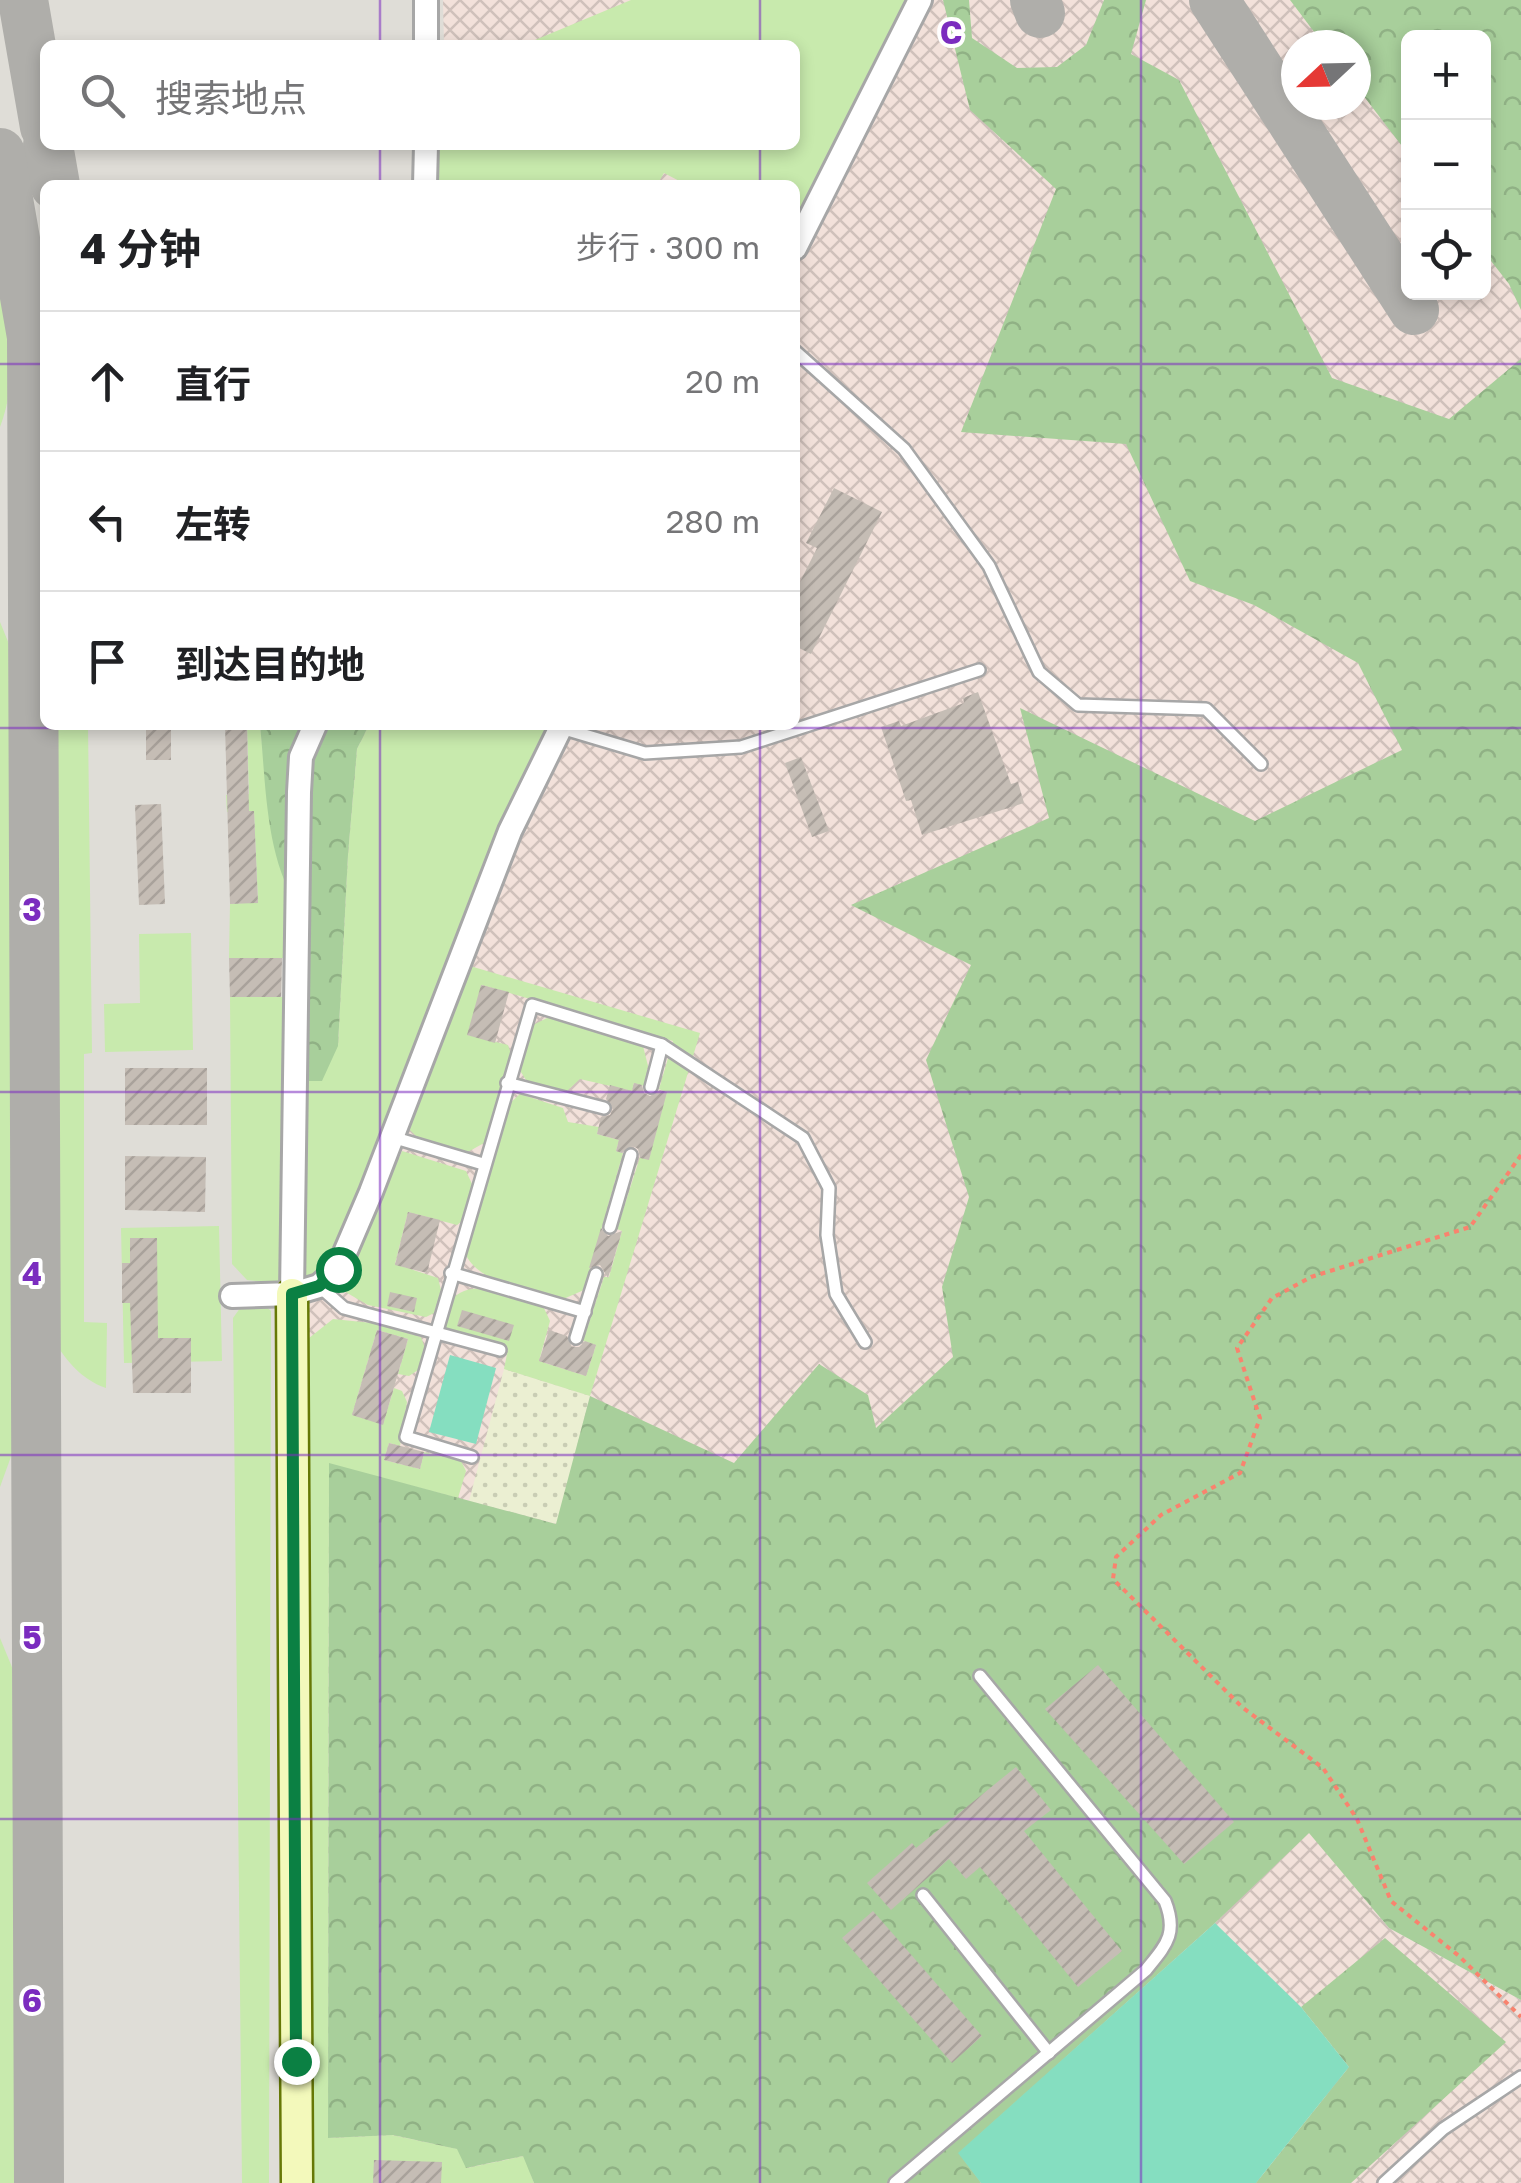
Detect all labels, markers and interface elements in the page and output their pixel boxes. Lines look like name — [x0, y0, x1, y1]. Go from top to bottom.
text: C — [940, 13, 962, 51]
north arrow — [1281, 30, 1371, 120]
map controls — [1401, 30, 1491, 300]
button: + — [1401, 30, 1491, 120]
search box — [40, 40, 800, 150]
icon: search — [75, 68, 130, 123]
text: 搜索地点 — [155, 75, 307, 120]
button: − — [1401, 120, 1491, 210]
button: locate — [1401, 210, 1491, 300]
text: 4 分钟 — [80, 223, 201, 273]
text: 步行 · 300 m — [576, 228, 760, 266]
icon: ahead — [80, 354, 135, 409]
text: 直行 — [175, 361, 251, 406]
text: 20 m — [685, 362, 760, 400]
icon: left — [80, 494, 135, 549]
text: 左转 — [175, 501, 251, 546]
text: 280 m — [666, 502, 760, 540]
icon: arrive — [80, 634, 135, 689]
text: 到达目的地 — [175, 641, 365, 686]
text: 3 — [22, 890, 42, 928]
route start — [316, 1247, 362, 1293]
text: 4 — [22, 1254, 42, 1292]
text: 5 — [22, 1618, 42, 1656]
text: 6 — [22, 1981, 42, 2019]
route end — [274, 2039, 320, 2085]

